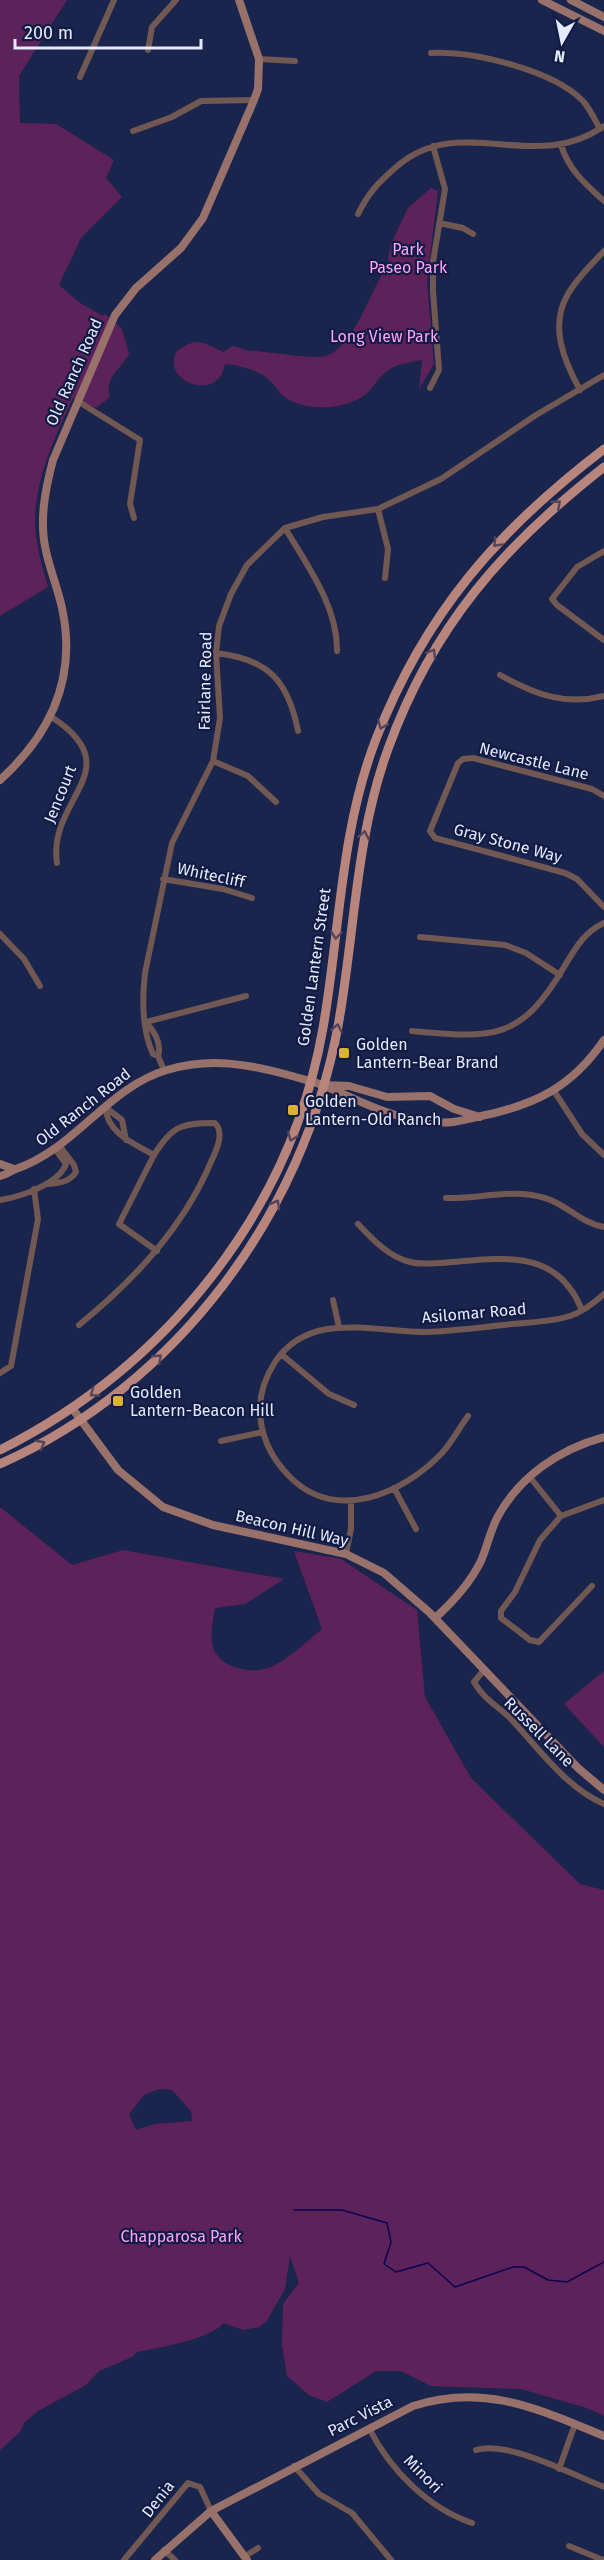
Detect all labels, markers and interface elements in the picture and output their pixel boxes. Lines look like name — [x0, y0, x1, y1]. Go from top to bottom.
scale bar — [15, 12, 201, 50]
north arrow — [532, 12, 592, 72]
text: 200 m — [24, 22, 73, 44]
text: N — [553, 46, 566, 67]
park label: Park Paseo Park — [369, 240, 448, 277]
street label: Old Ranch Road — [42, 315, 106, 429]
park label: Long View Park — [330, 327, 439, 346]
one-way arrow — [550, 501, 561, 512]
one-way arrow — [493, 536, 504, 547]
street label: Fairlane Road — [195, 631, 215, 731]
one-way arrow — [425, 649, 437, 659]
one-way arrow — [377, 718, 389, 729]
street label: Newcastle Lane — [477, 738, 591, 784]
street label: Jencourt — [40, 762, 80, 826]
street label: Gray Stone Way — [452, 819, 564, 867]
one-way arrow — [357, 830, 370, 840]
street label: Whitecliff — [175, 859, 248, 892]
street label: Golden Lantern Street — [294, 887, 335, 1047]
one-way arrow — [330, 930, 342, 939]
one-way arrow — [330, 1024, 343, 1034]
place label: Golden Lantern-Bear Brand — [356, 1035, 499, 1072]
marker: Golden Lantern-Bear Brand — [337, 1046, 351, 1060]
street label: Old Ranch Road — [32, 1064, 134, 1150]
place label: Golden Lantern-Old Ranch — [305, 1092, 441, 1129]
marker: Golden Lantern-Old Ranch — [286, 1103, 300, 1117]
one-way arrow — [286, 1131, 299, 1141]
one-way arrow — [269, 1199, 280, 1210]
street label: Asilomar Road — [421, 1299, 527, 1327]
one-way arrow — [152, 1354, 162, 1365]
place label: Golden Lantern-Beacon Hill — [130, 1383, 275, 1420]
one-way arrow — [90, 1385, 101, 1396]
marker: Golden Lantern-Beacon Hill — [111, 1394, 125, 1408]
one-way arrow — [35, 1440, 45, 1451]
street label: Beacon Hill Way — [234, 1506, 350, 1550]
street label: Russell Lane — [500, 1693, 578, 1771]
park label: Chapparosa Park — [120, 2227, 242, 2246]
street label: Parc Vista — [325, 2392, 395, 2440]
street label: Minori — [400, 2451, 446, 2497]
street label: Denia — [138, 2477, 178, 2521]

